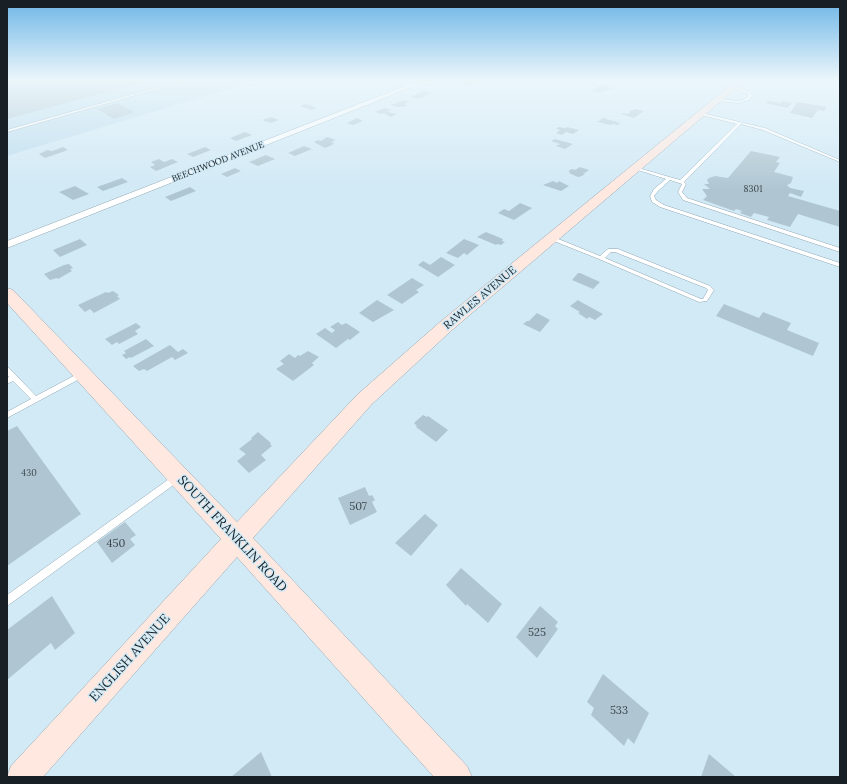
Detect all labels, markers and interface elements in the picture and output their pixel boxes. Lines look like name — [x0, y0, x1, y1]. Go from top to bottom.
street label: BEECHWOOD AVENUE — [170, 139, 266, 185]
house number: 8301 — [744, 184, 762, 194]
street label: RAWLES AVENUE — [441, 264, 519, 332]
house number: 430 — [21, 468, 37, 478]
street label: SOUTH FRANKLIN ROAD — [174, 473, 290, 595]
house number: 507 — [349, 500, 367, 514]
house number: 450 — [107, 537, 125, 551]
street label: ENGLISH AVENUE — [87, 611, 173, 705]
house number: 525 — [528, 626, 546, 640]
house number: 533 — [610, 704, 628, 718]

